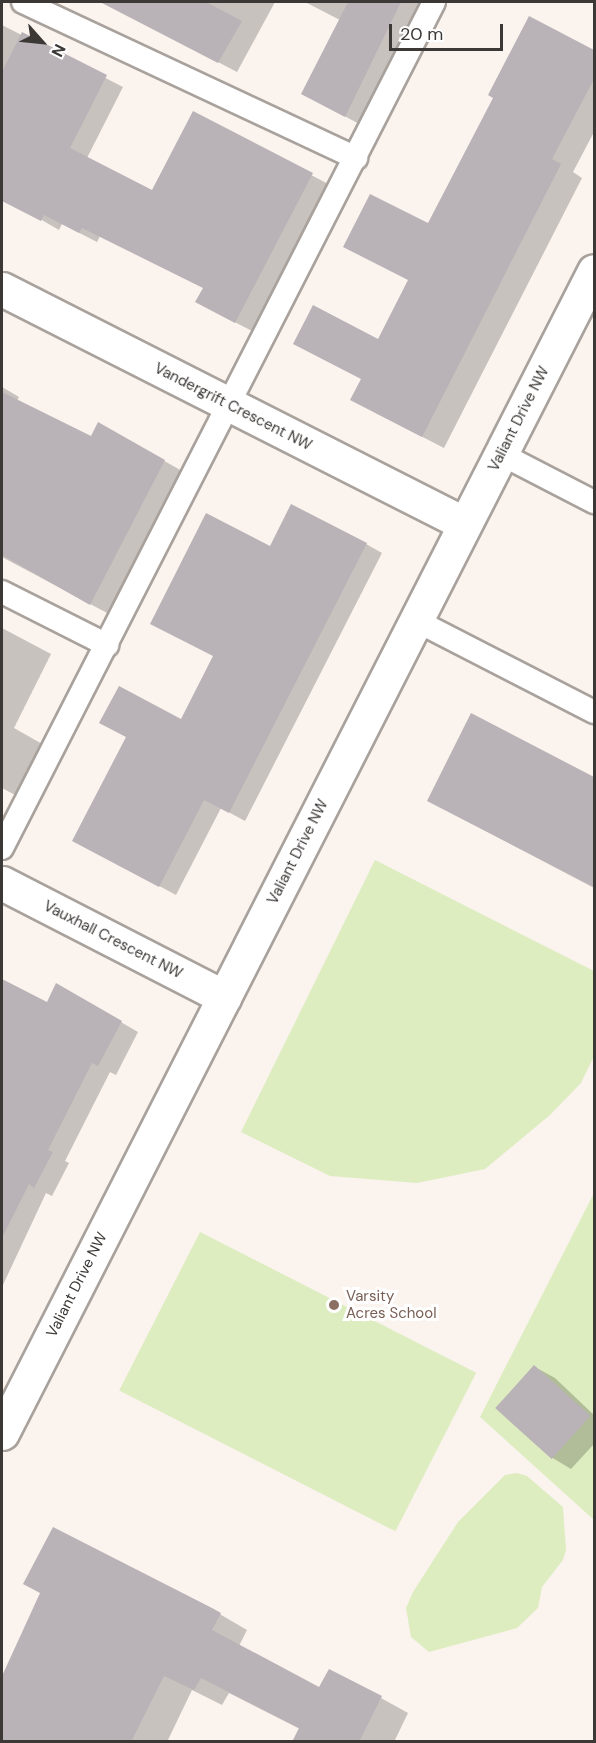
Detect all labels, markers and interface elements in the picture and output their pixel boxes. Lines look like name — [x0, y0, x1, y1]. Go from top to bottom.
north arrow — [12, 12, 72, 72]
scale bar — [392, 12, 506, 50]
text: 20 m — [400, 22, 443, 46]
text: N — [46, 40, 70, 60]
street label: Vandergrift Crescent NW — [151, 359, 315, 455]
street label: Valiant Drive NW — [485, 364, 553, 474]
street label: Valiant Drive NW — [264, 797, 332, 907]
street label: Vauxhall Crescent NW — [41, 897, 185, 983]
street label: Valiant Drive NW — [43, 1230, 111, 1340]
place label: Varsity Acres School — [346, 1287, 436, 1322]
marker: Varsity Acres School — [327, 1298, 341, 1312]

